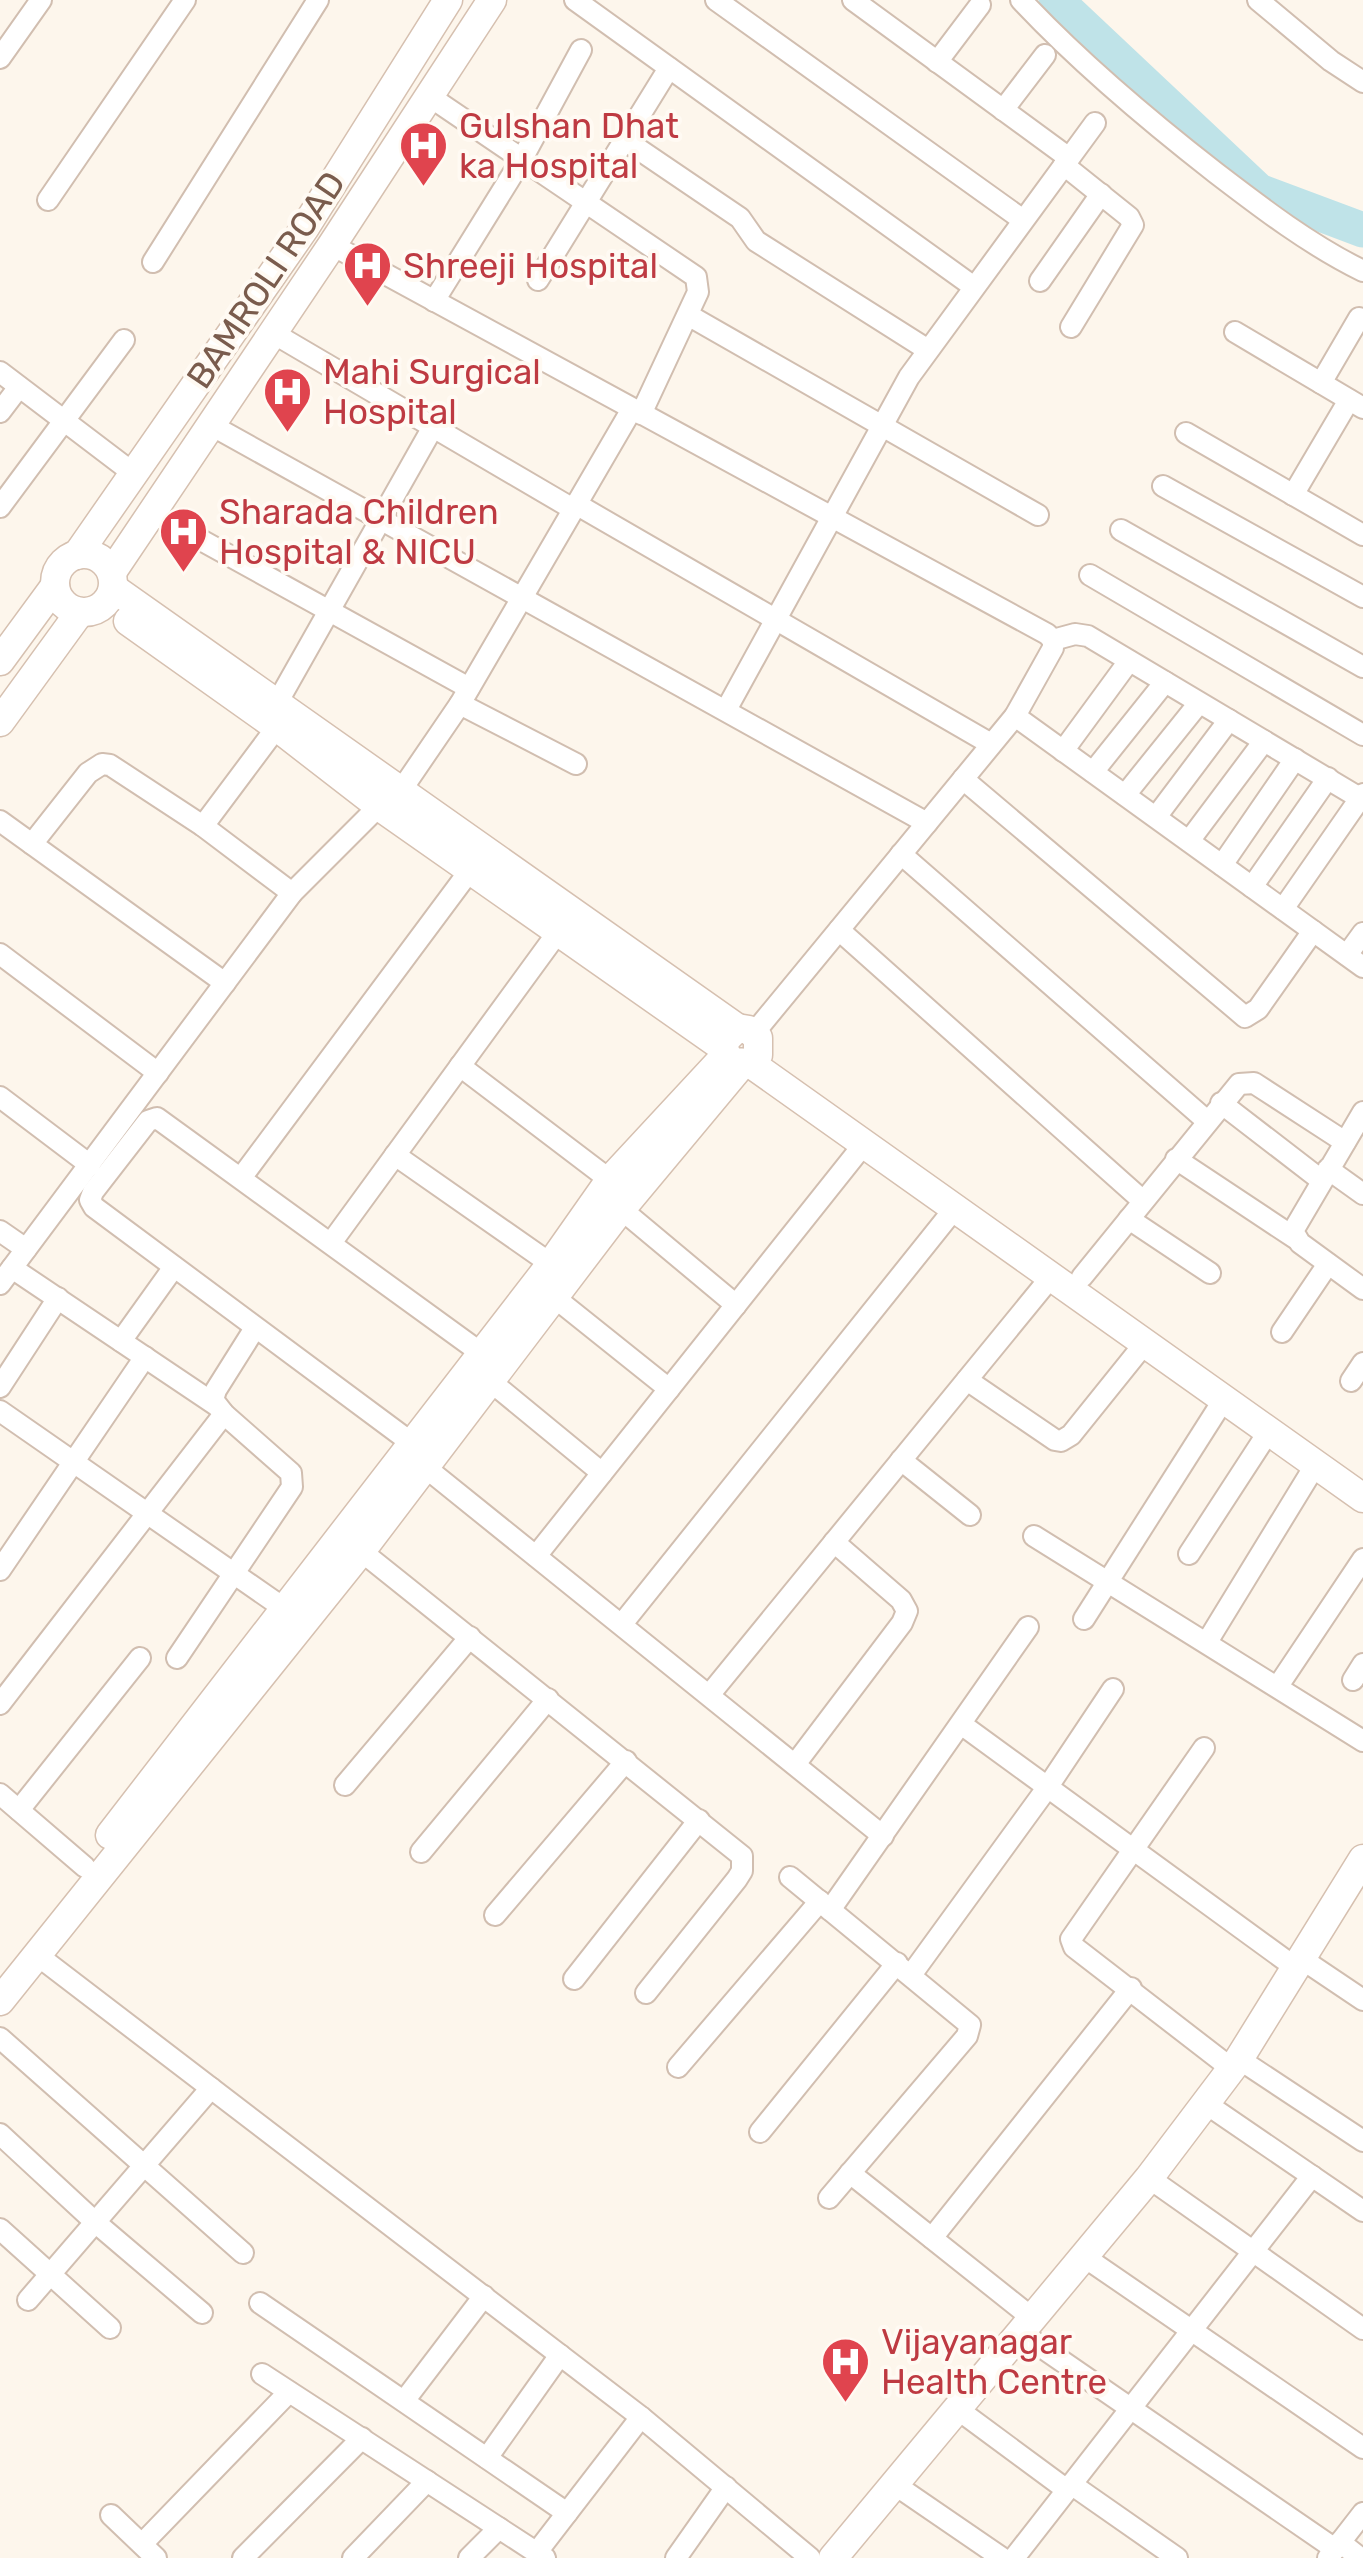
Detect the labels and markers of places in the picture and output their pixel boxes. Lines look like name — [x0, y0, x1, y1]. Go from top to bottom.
place label: Gulshan Dhat ka Hospital — [459, 105, 679, 187]
hospital icon: Gulshan Dhat ka Hospital — [398, 120, 450, 188]
hospital icon: Shreeji Hospital — [342, 240, 394, 308]
place label: Shreeji Hospital — [403, 245, 658, 287]
place label: Mahi Surgical Hospital — [323, 351, 541, 433]
hospital icon: Mahi Surgical Hospital — [262, 366, 314, 434]
place label: Sharada Children Hospital & NICU — [219, 491, 499, 573]
hospital icon: Sharada Children Hospital & NICU — [158, 506, 210, 574]
place label: Vijayanagar Health Centre — [881, 2321, 1107, 2403]
hospital icon: Vijayanagar Health Centre — [820, 2336, 872, 2404]

